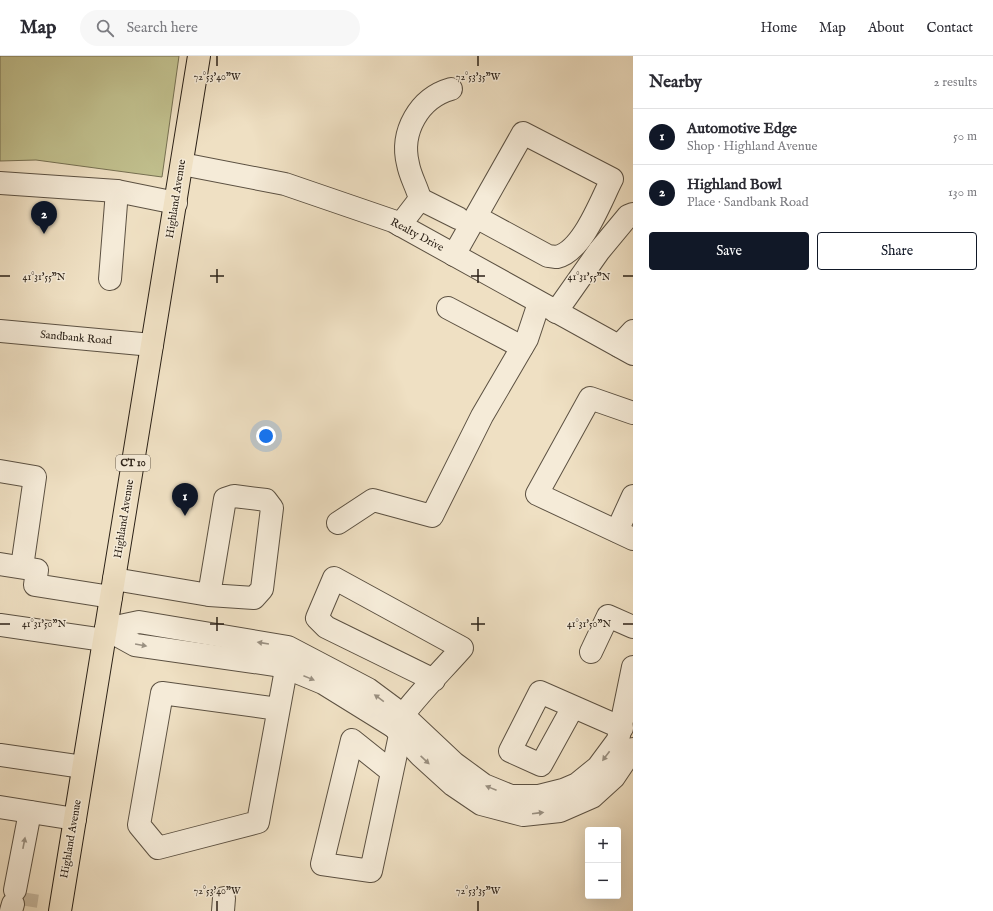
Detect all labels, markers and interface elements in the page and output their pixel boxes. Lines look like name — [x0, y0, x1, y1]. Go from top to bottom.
search box — [80, 10, 360, 46]
text: Map — [20, 16, 56, 40]
icon: search — [94, 17, 116, 39]
text: Search here — [126, 18, 198, 37]
text: Home — [761, 19, 797, 37]
text: Map — [819, 19, 846, 37]
text: About — [868, 19, 904, 37]
text: Contact — [926, 19, 973, 37]
text: 72°53'40"W — [194, 71, 241, 84]
text: 72°53'35"W — [456, 71, 501, 84]
text: Nearby — [649, 72, 702, 93]
text: 2 results — [933, 74, 977, 91]
text: Automotive Edge — [687, 119, 797, 138]
text: 1 — [660, 128, 664, 145]
text: 50 m — [953, 128, 977, 145]
text: Shop · Highland Avenue — [687, 138, 817, 155]
street label: Highland Avenue — [163, 159, 189, 239]
text: Highland Bowl — [687, 175, 782, 194]
text: 2 — [659, 184, 665, 201]
text: 130 m — [948, 184, 977, 201]
text: Place · Sandbank Road — [687, 194, 809, 211]
pin: 2 — [31, 201, 57, 234]
street label: Realty Drive — [388, 215, 446, 255]
button: Save — [649, 232, 809, 270]
button: Share — [817, 232, 977, 270]
text: 41°31'55"N — [23, 271, 66, 284]
text: 41°31'55"N — [568, 271, 611, 284]
street label: Sandbank Road — [40, 328, 112, 348]
your location — [256, 426, 276, 446]
road number: CT 10 — [116, 455, 150, 471]
street label: Highland Avenue — [111, 479, 137, 559]
pin: 1 — [172, 483, 198, 516]
text: 41°31'50"N — [22, 618, 66, 631]
text: 41°31'50"N — [567, 618, 611, 631]
one-way arrow — [257, 640, 269, 646]
one-way arrow — [135, 642, 147, 648]
one-way arrow — [304, 675, 316, 681]
one-way arrow — [374, 694, 385, 702]
one-way arrow — [602, 751, 610, 762]
one-way arrow — [421, 755, 430, 764]
one-way arrow — [485, 785, 497, 791]
street label: Highland Avenue — [57, 799, 85, 879]
one-way arrow — [532, 810, 544, 817]
map controls — [585, 827, 621, 899]
button: + — [585, 827, 621, 863]
one-way arrow — [21, 837, 27, 849]
button: − — [585, 863, 621, 899]
text: 72°53'40"W — [194, 885, 241, 898]
text: 72°53'35"W — [456, 885, 501, 898]

